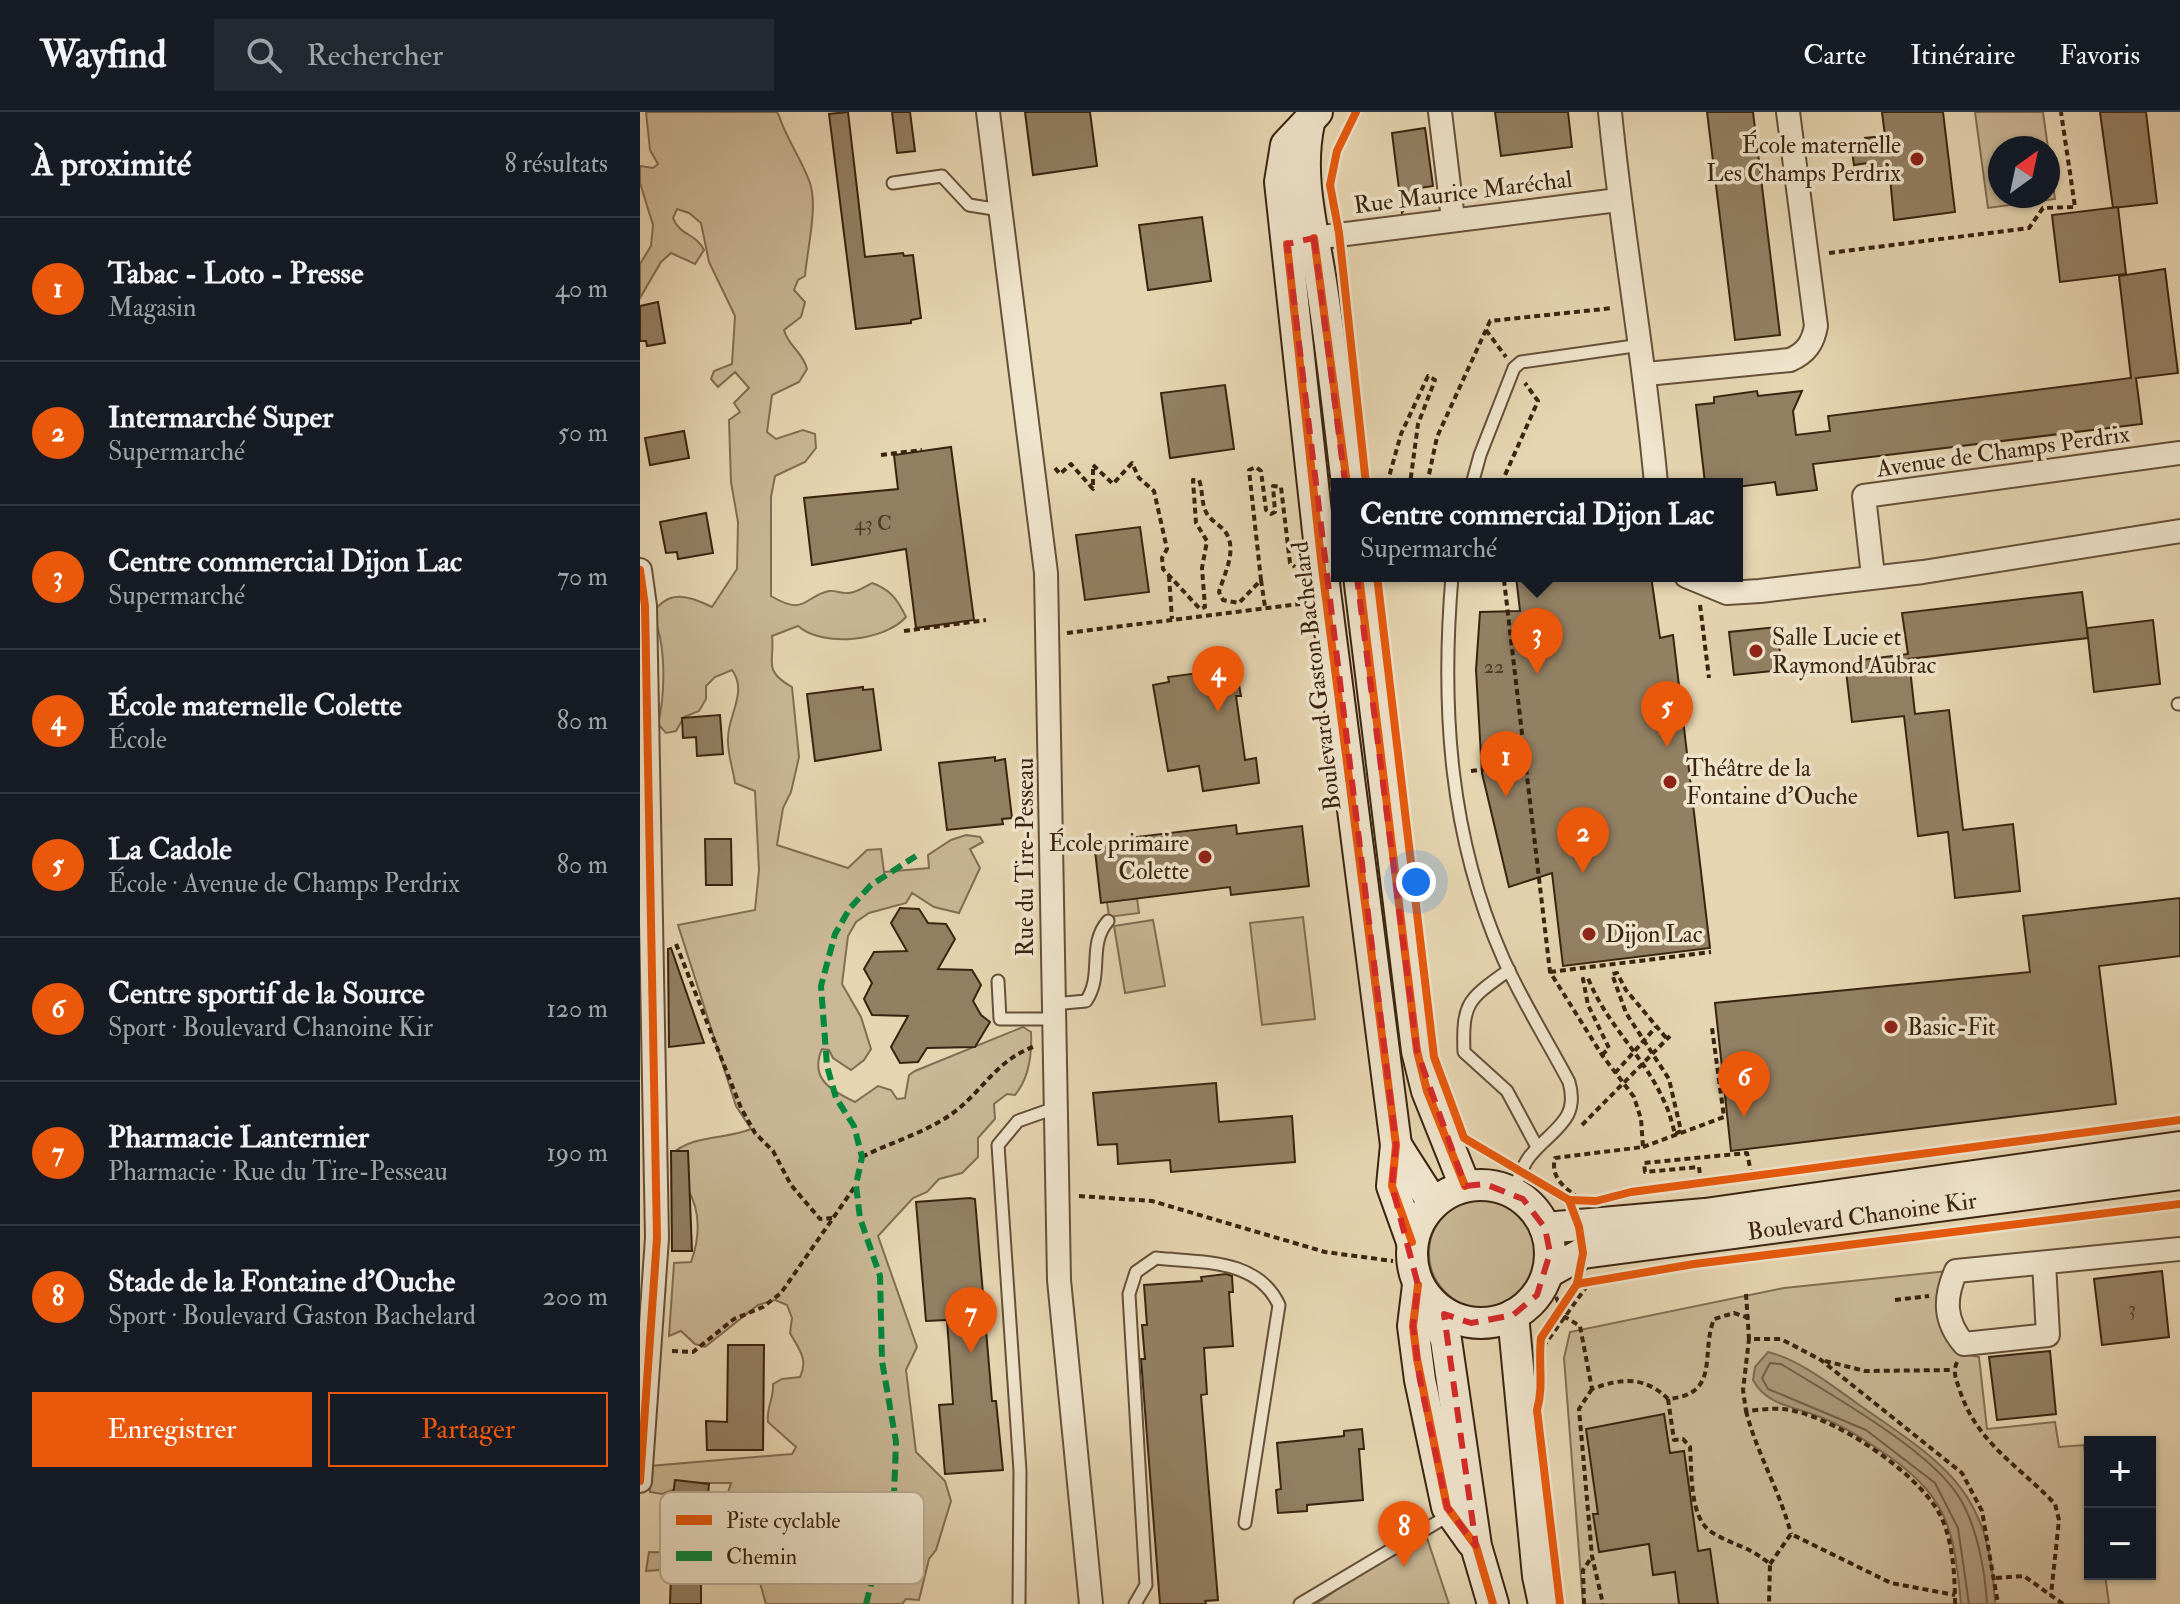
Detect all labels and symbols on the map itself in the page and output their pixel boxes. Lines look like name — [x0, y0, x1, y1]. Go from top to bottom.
place label: École maternelle Les Champs Perdrix — [1706, 129, 1901, 189]
north arrow — [1988, 136, 2060, 208]
marker: École maternelle Les Champs Perdrix — [1908, 150, 1926, 168]
street label: Rue Maurice Maréchal — [1352, 164, 1574, 221]
street label: Avenue de Champs Perdrix — [1873, 418, 2132, 485]
house number: 43 C — [854, 511, 892, 536]
street label: Boulevard Gaston Bachelard — [1285, 539, 1348, 812]
pin: 3 — [1511, 608, 1563, 674]
place label: Salle Lucie et Raymond Aubrac — [1772, 622, 1937, 681]
marker: Salle Lucie et Raymond Aubrac — [1747, 642, 1765, 660]
pin: 4 — [1192, 646, 1244, 712]
house number: 22 — [1484, 654, 1504, 679]
pin: 5 — [1641, 681, 1693, 747]
pin: 1 — [1480, 731, 1532, 797]
place label: Théâtre de la Fontaine d'Ouche — [1686, 753, 1858, 812]
street label: Rue du Tire-Pesseau — [1010, 758, 1041, 956]
marker: Théâtre de la Fontaine d'Ouche — [1661, 773, 1679, 791]
pin: 2 — [1557, 807, 1609, 873]
place label: École primaire Colette — [1048, 827, 1189, 887]
marker: École primaire Colette — [1196, 848, 1214, 866]
your location — [1396, 862, 1436, 902]
place label: Dijon Lac — [1605, 919, 1703, 950]
marker: Dijon Lac — [1580, 925, 1598, 943]
place label: Basic-Fit — [1907, 1012, 1996, 1043]
marker: Basic-Fit — [1882, 1018, 1900, 1036]
pin: 6 — [1718, 1051, 1770, 1117]
street label: Boulevard Chanoine Kir — [1745, 1185, 1979, 1248]
pin: 7 — [945, 1287, 997, 1353]
house number: 3 — [2128, 1296, 2136, 1321]
legend — [660, 1492, 924, 1584]
pin: 8 — [1378, 1501, 1430, 1567]
text: Piste cyclable — [726, 1507, 840, 1535]
text: Chemin — [726, 1543, 797, 1571]

